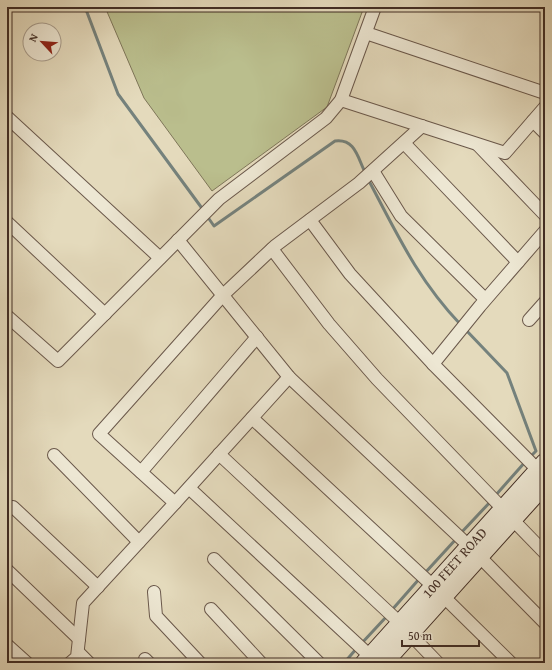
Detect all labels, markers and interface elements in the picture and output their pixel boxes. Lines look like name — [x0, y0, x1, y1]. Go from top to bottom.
north arrow — [22, 22, 62, 62]
text: N — [24, 30, 42, 44]
street label: 100 FEET ROAD — [417, 523, 491, 602]
scale bar — [402, 622, 479, 648]
text: 50 m — [408, 627, 432, 644]

